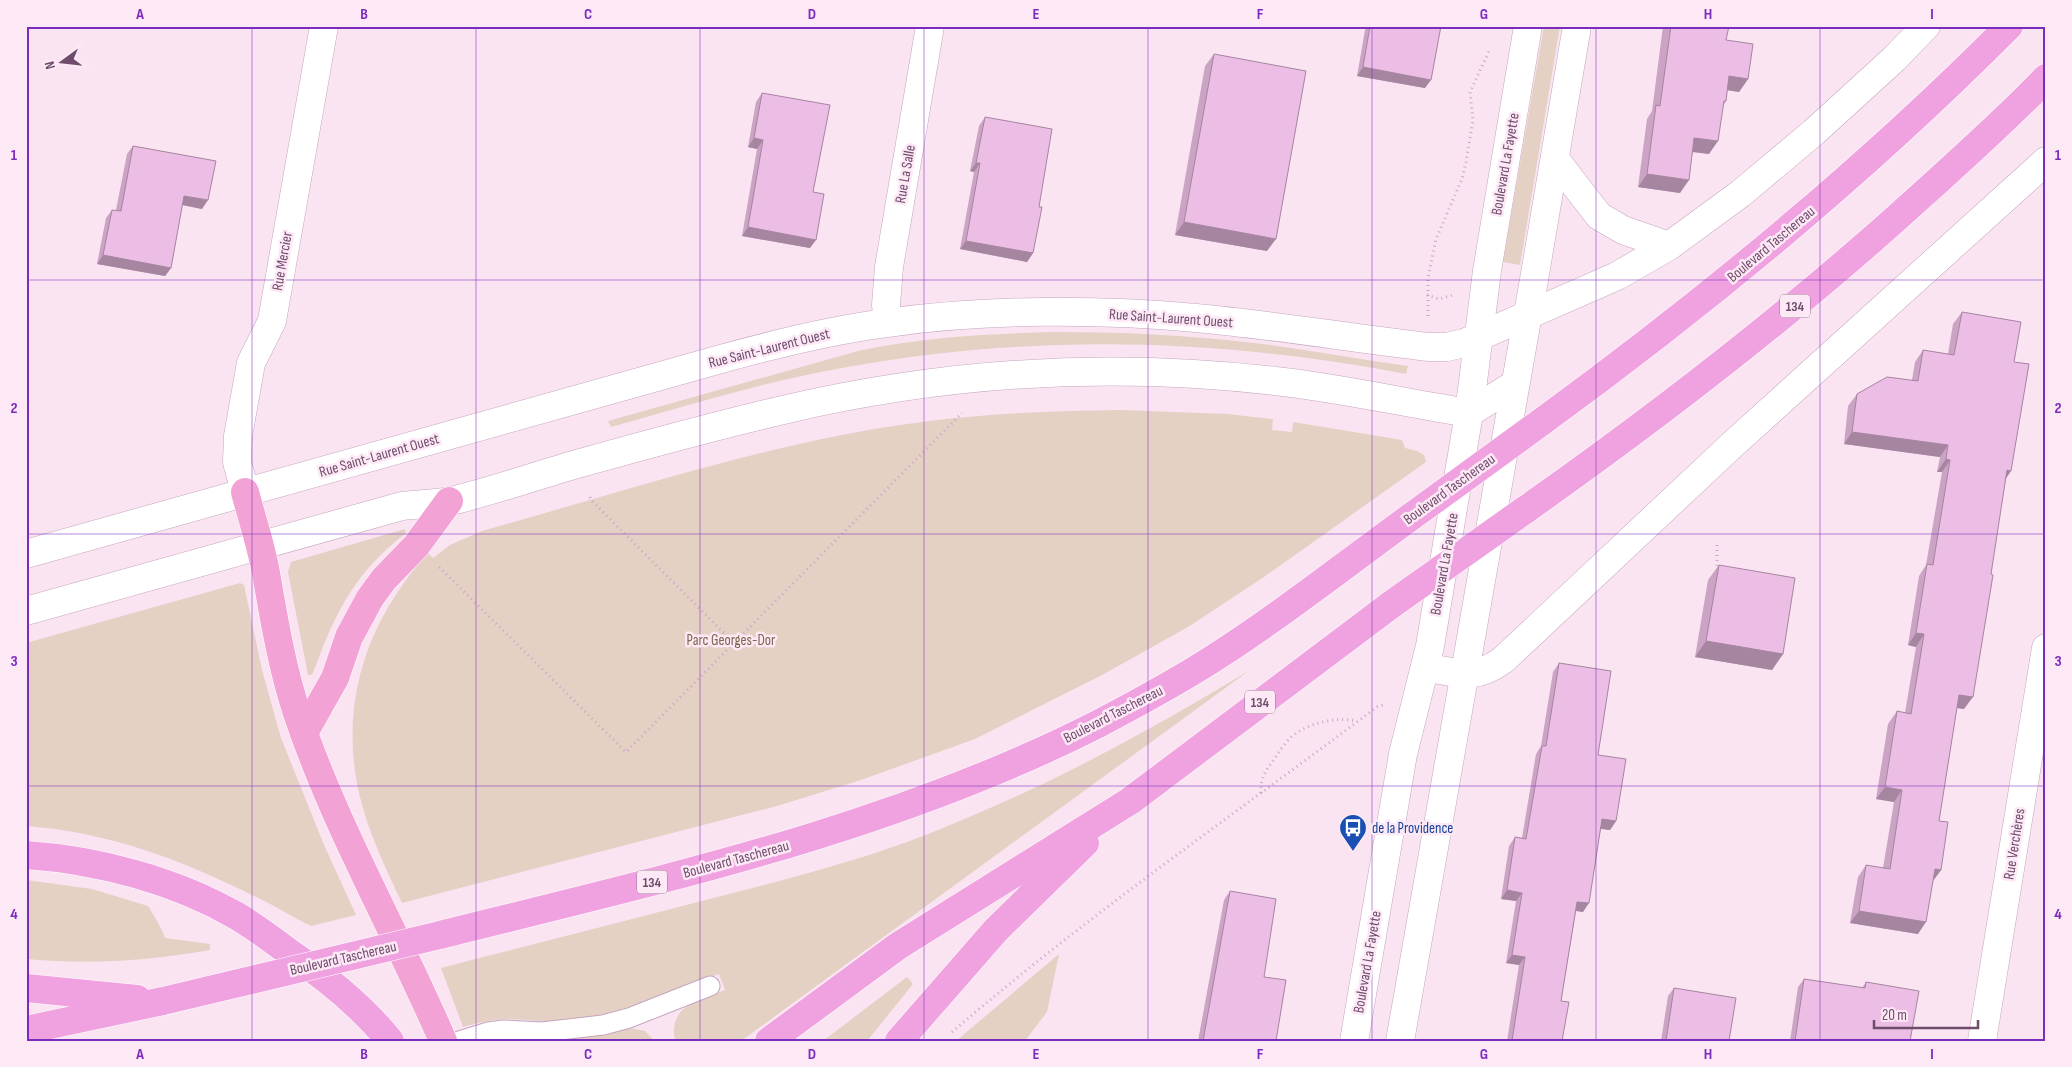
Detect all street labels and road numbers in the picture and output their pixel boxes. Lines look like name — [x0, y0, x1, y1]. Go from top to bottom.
street label: Boulevard La Fayette — [1487, 111, 1524, 217]
street label: Rue La Salle — [891, 143, 920, 205]
street label: Boulevard Taschereau — [1724, 202, 1819, 287]
street label: Rue Mercier — [268, 229, 297, 292]
road number: 134 — [1780, 294, 1810, 318]
street label: Rue Saint-Laurent Ouest — [1108, 305, 1234, 332]
street label: Rue Saint-Laurent Ouest — [707, 324, 832, 373]
street label: Rue Saint-Laurent Ouest — [317, 429, 442, 482]
street label: Boulevard Taschereau — [1400, 450, 1499, 529]
street label: Boulevard La Fayette — [1426, 511, 1463, 617]
street label: Boulevard Taschereau — [1060, 681, 1166, 748]
road number: 134 — [1245, 690, 1275, 714]
street label: Rue Verchères — [1999, 807, 2030, 881]
street label: Boulevard Taschereau — [681, 836, 791, 883]
road number: 134 — [637, 870, 667, 894]
street label: Boulevard La Fayette — [1349, 909, 1386, 1015]
street label: Boulevard Taschereau — [288, 937, 398, 980]

